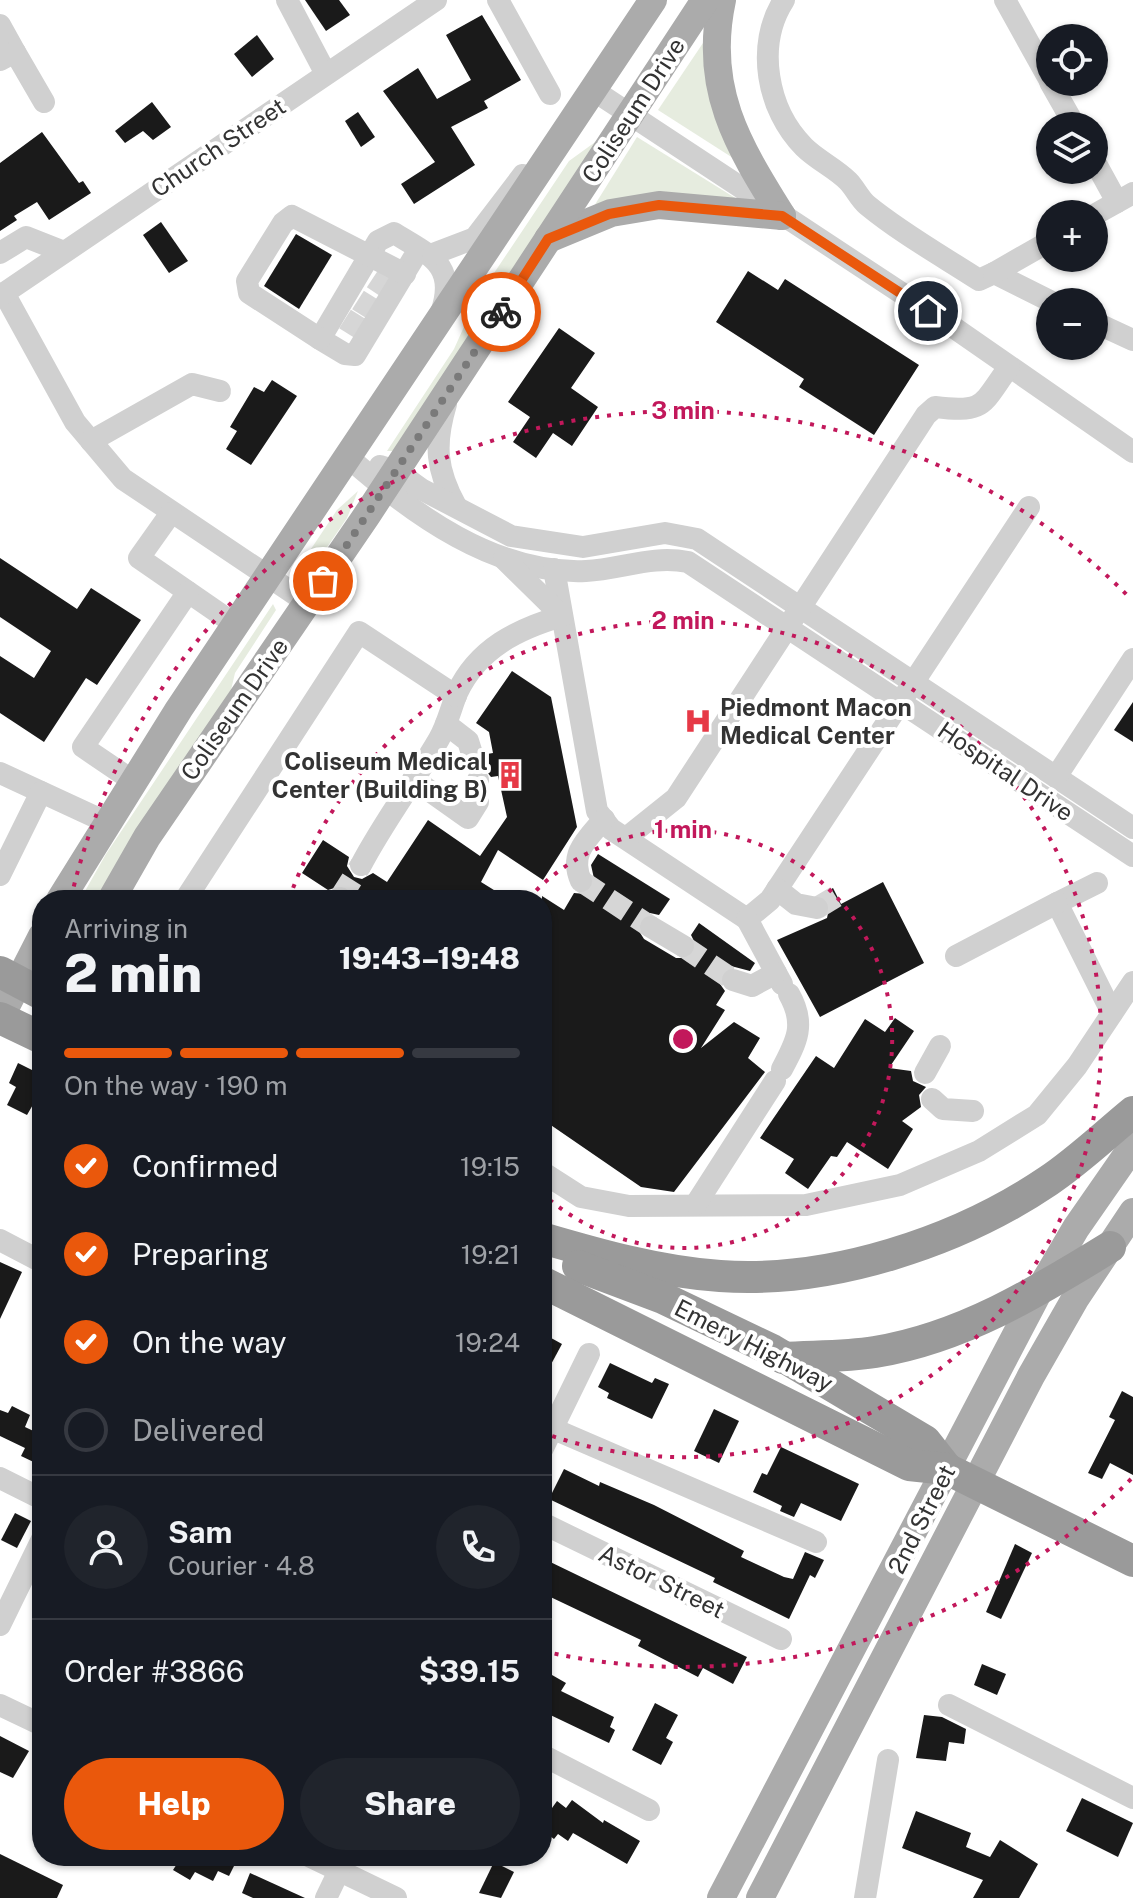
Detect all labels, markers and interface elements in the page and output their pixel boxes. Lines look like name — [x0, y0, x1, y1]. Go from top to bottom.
map controls — [1036, 24, 1108, 360]
button: locate — [1036, 24, 1108, 96]
street label: Coliseum Drive — [576, 32, 690, 188]
street label: Church Street — [145, 92, 291, 202]
button: layers — [1036, 112, 1108, 184]
button: + — [1036, 200, 1108, 272]
courier — [461, 272, 541, 352]
pin — [894, 277, 962, 345]
button: − — [1036, 288, 1108, 360]
icon: home — [906, 289, 950, 333]
icon: bike — [479, 290, 523, 334]
text: 3 min — [651, 396, 715, 424]
pin — [289, 547, 357, 615]
icon: bag — [301, 559, 345, 603]
text: 2 min — [652, 606, 714, 634]
street label: Coliseum Drive — [175, 633, 293, 785]
place label: Piedmont Macon Medical Center — [720, 693, 912, 749]
hospital icon: Piedmont Macon Medical Center — [683, 706, 713, 736]
street label: Hospital Drive — [933, 715, 1079, 827]
place label: Coliseum Medical Center (Building B) — [272, 747, 488, 803]
building icon: Coliseum Medical Center (Building B) — [495, 760, 525, 790]
text: 1 min — [654, 815, 712, 843]
text: Arriving in — [64, 913, 188, 944]
text: 19:43–19:48 — [339, 940, 520, 976]
text: 2 min — [64, 943, 202, 1004]
centre of rings — [669, 1025, 697, 1053]
text: On the way · 190 m — [64, 1070, 288, 1101]
icon: check — [64, 1144, 108, 1188]
text: Confirmed — [132, 1148, 278, 1184]
text: 19:15 — [460, 1151, 520, 1182]
icon: check — [64, 1232, 108, 1276]
text: Preparing — [132, 1236, 269, 1272]
text: 19:21 — [461, 1239, 520, 1270]
street label: Emery Highway — [670, 1293, 838, 1397]
icon: check — [64, 1320, 108, 1364]
text: On the way — [132, 1324, 286, 1360]
text: 19:24 — [455, 1327, 520, 1358]
text: Delivered — [132, 1412, 264, 1448]
street label: 2nd Street — [882, 1460, 960, 1578]
button: person — [64, 1505, 148, 1589]
button: phone — [436, 1505, 520, 1589]
text: Sam — [168, 1514, 232, 1550]
street label: Astor Street — [595, 1539, 729, 1623]
text: Courier · 4.8 — [168, 1550, 315, 1581]
text: Order #3866 — [64, 1653, 244, 1689]
text: $39.15 — [419, 1653, 520, 1689]
button: Help — [64, 1758, 284, 1850]
button: Share — [300, 1758, 520, 1850]

